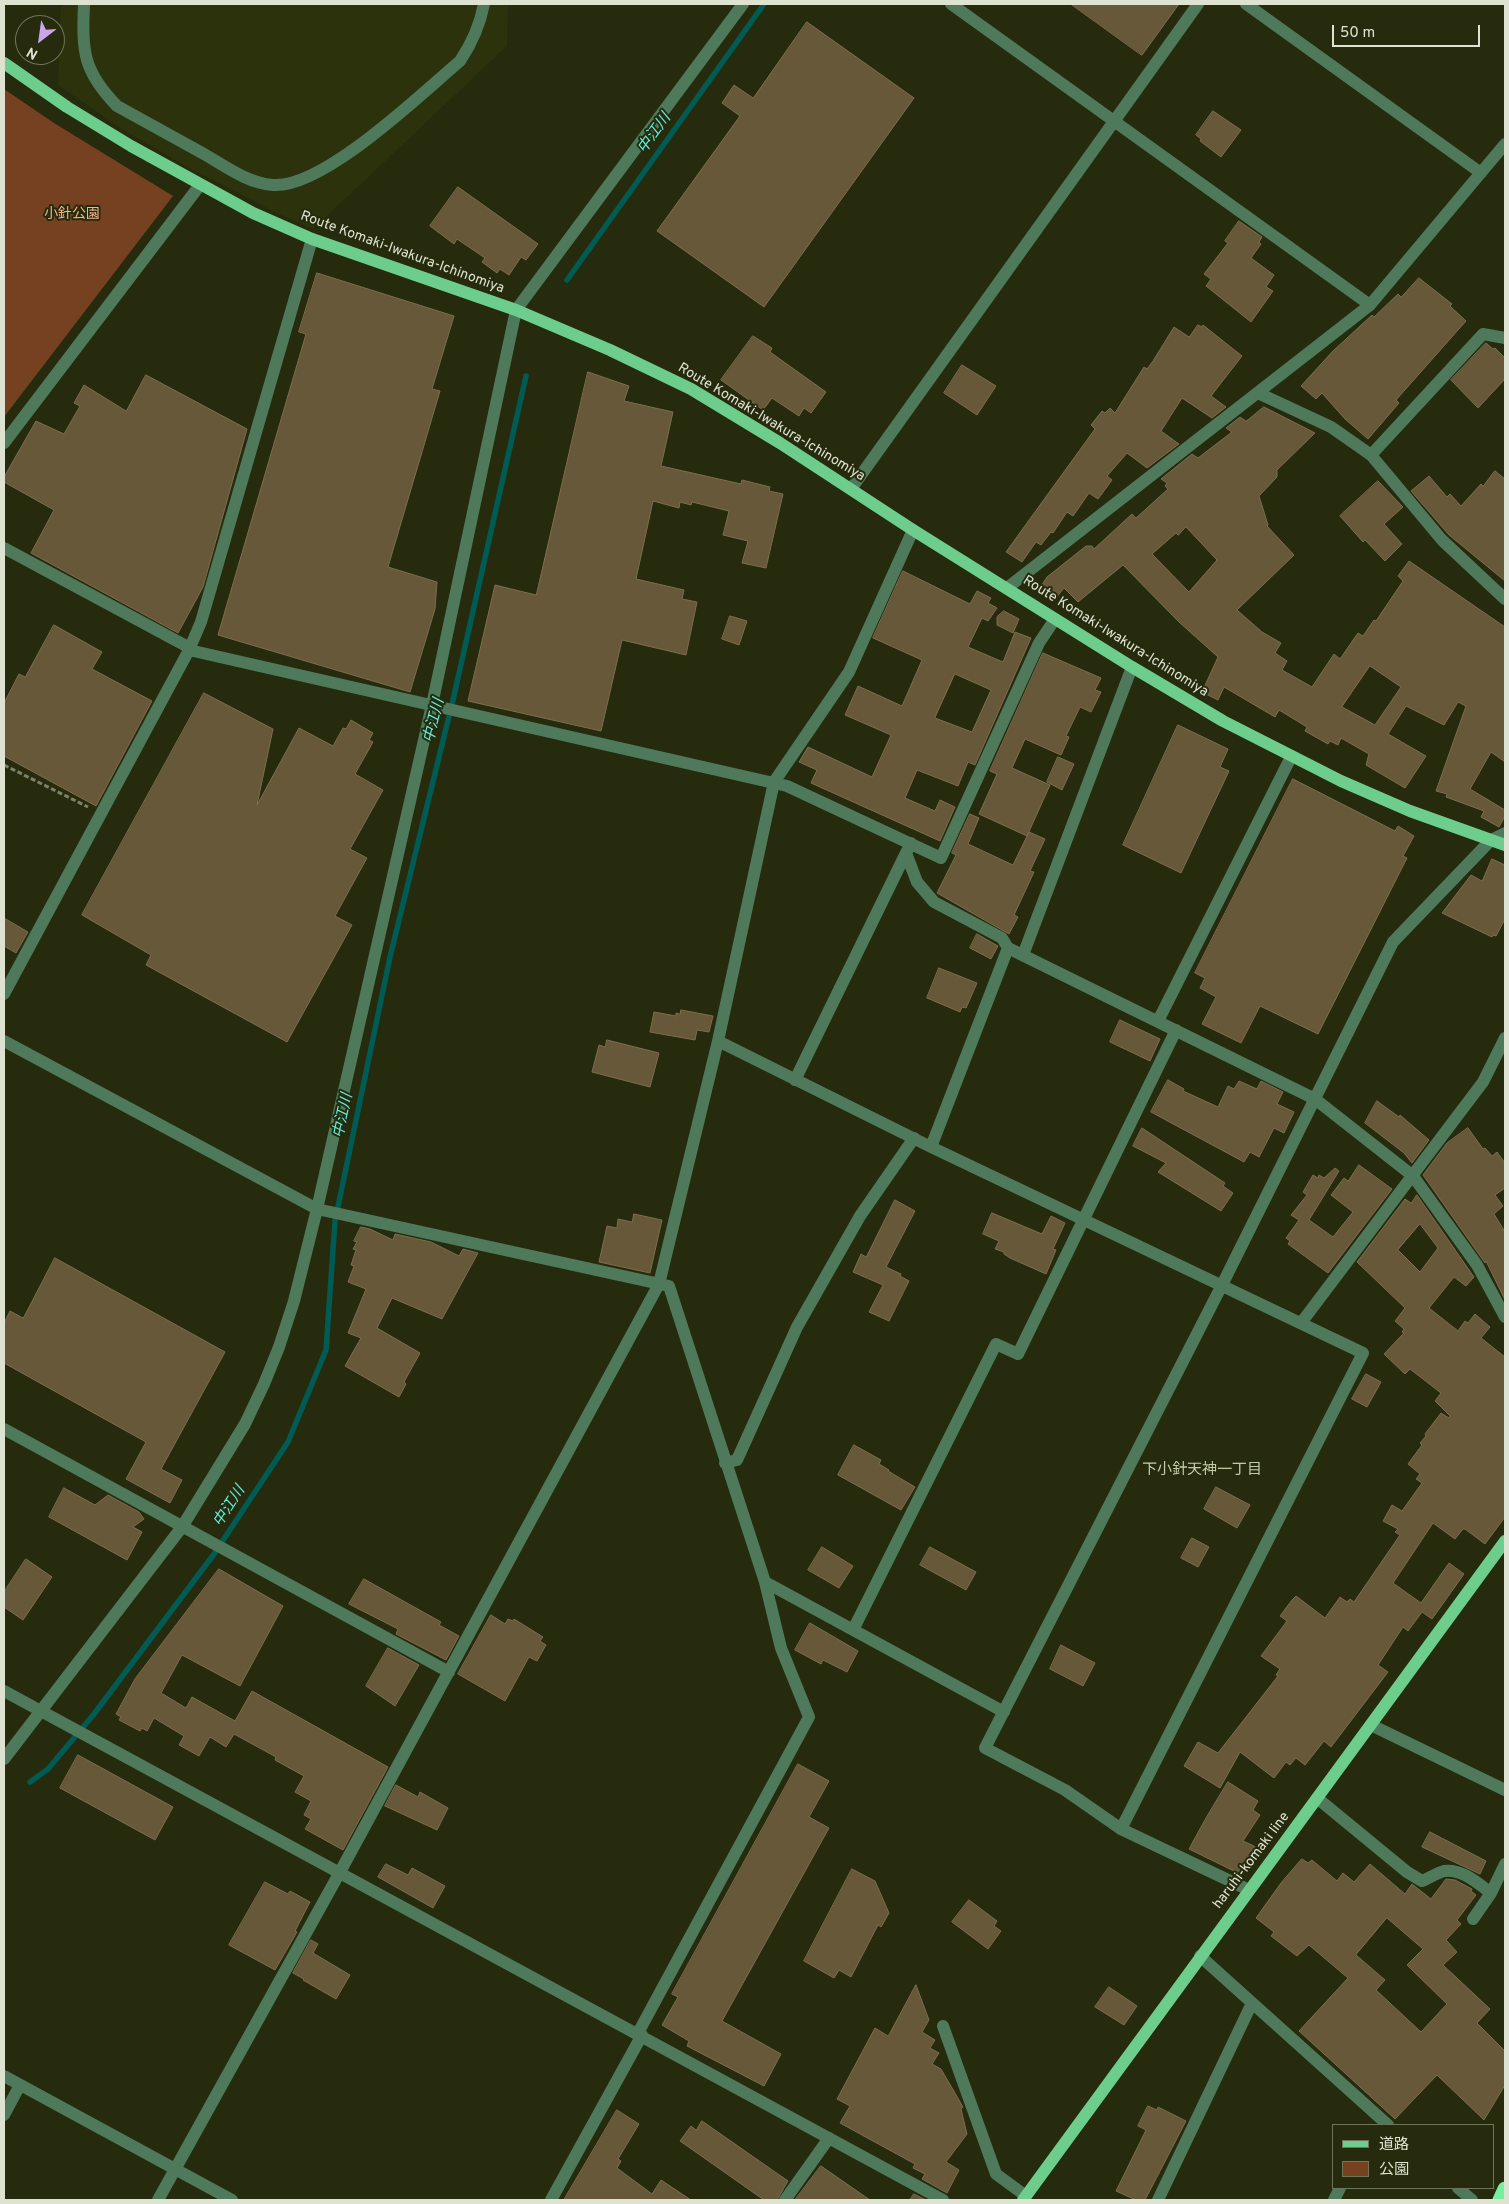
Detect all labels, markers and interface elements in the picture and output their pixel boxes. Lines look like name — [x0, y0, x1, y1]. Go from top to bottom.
north arrow — [15, 15, 65, 65]
scale bar — [1334, 15, 1482, 47]
text: 50 m — [1340, 24, 1375, 43]
text: N — [24, 43, 41, 62]
water label: 中江川 — [634, 111, 676, 157]
park label: 小針公園 — [44, 207, 100, 223]
street label: Route Komaki-Iwakura-Ichinomiya — [298, 208, 506, 298]
street label: Route Komaki-Iwakura-Ichinomiya — [674, 360, 868, 486]
street label: Route Komaki-Iwakura-Ichinomiya — [1019, 573, 1211, 701]
water label: 中江川 — [421, 697, 449, 745]
water label: 中江川 — [331, 1092, 357, 1140]
district label: 下小針天神一丁目 — [1142, 1462, 1262, 1480]
water label: 中江川 — [210, 1483, 250, 1531]
street label: haruhi-komaki line — [1210, 1809, 1294, 1913]
legend — [1332, 2124, 1494, 2189]
text: 道路 — [1379, 2136, 1409, 2155]
text: 公園 — [1379, 2161, 1409, 2180]

